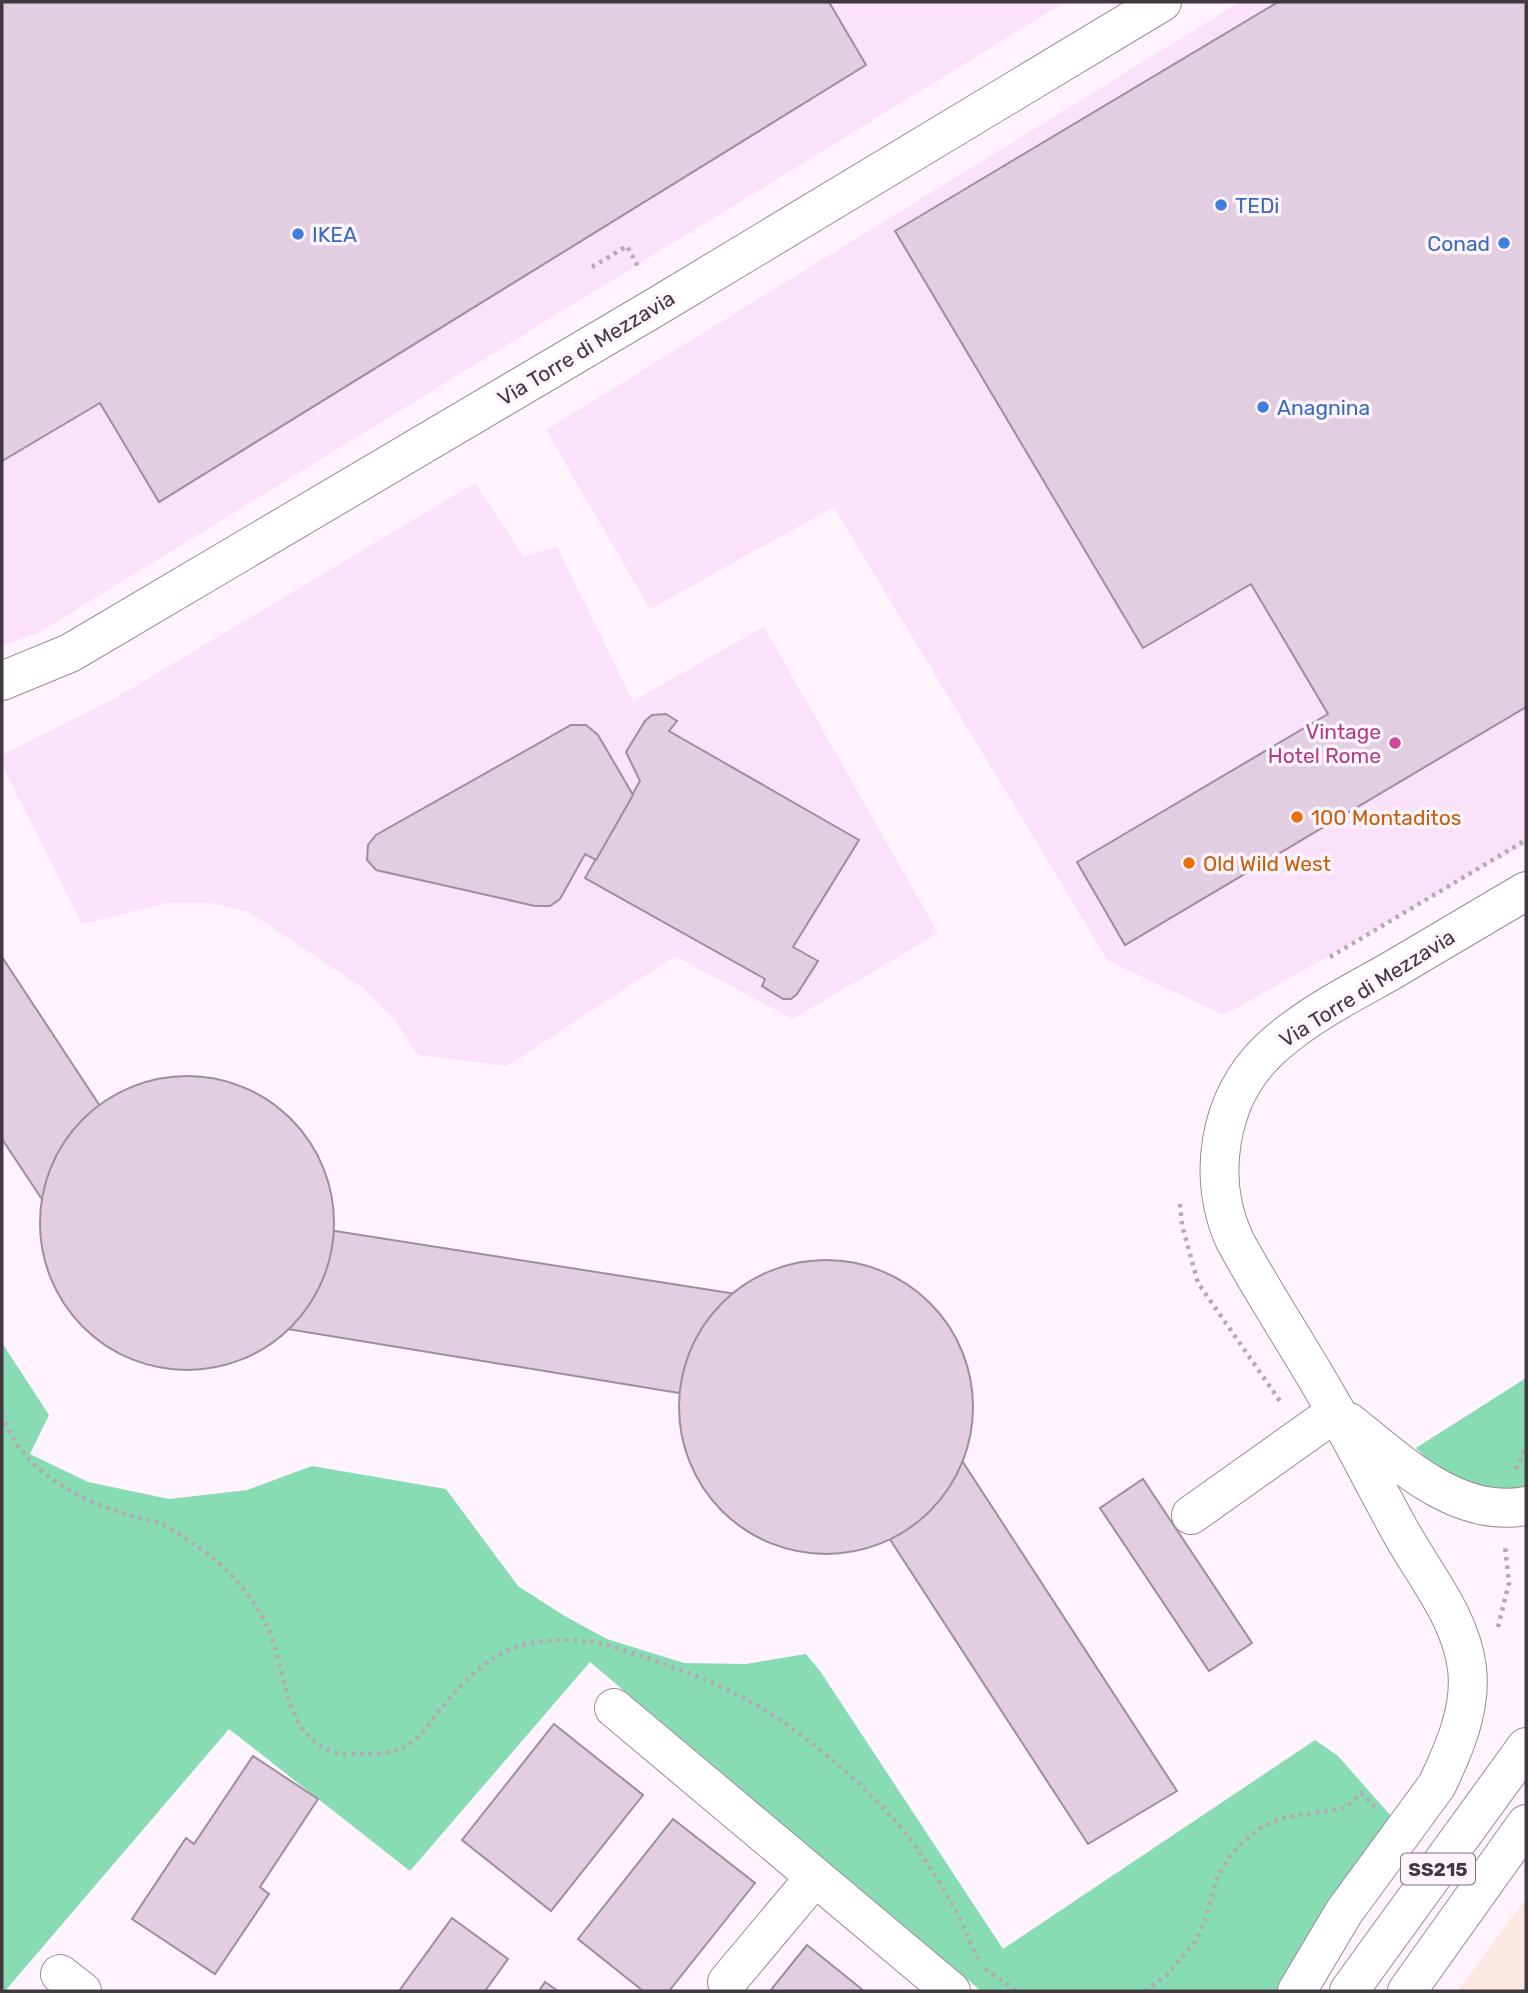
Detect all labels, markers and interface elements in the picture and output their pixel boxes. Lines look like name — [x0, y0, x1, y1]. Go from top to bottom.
place label: TEDi — [1235, 193, 1279, 218]
marker: TEDi — [1213, 197, 1229, 213]
place label: IKEA — [312, 222, 357, 247]
marker: IKEA — [290, 226, 306, 242]
place label: Conad — [1427, 231, 1490, 256]
marker: Conad — [1496, 235, 1512, 251]
street label: Via Torre di Mezzavia — [493, 285, 679, 411]
place label: Anagnina — [1277, 395, 1370, 420]
marker: Anagnina — [1255, 399, 1271, 415]
place label: Vintage Hotel Rome — [1268, 719, 1381, 768]
marker: Vintage Hotel Rome — [1387, 735, 1403, 751]
place label: 100 Montaditos — [1311, 805, 1461, 830]
marker: 100 Montaditos — [1289, 809, 1305, 825]
place label: Old Wild West — [1203, 851, 1331, 876]
marker: Old Wild West — [1181, 855, 1197, 871]
street label: Via Torre di Mezzavia — [1275, 924, 1459, 1052]
road number: SS215 — [1401, 1854, 1475, 1884]

